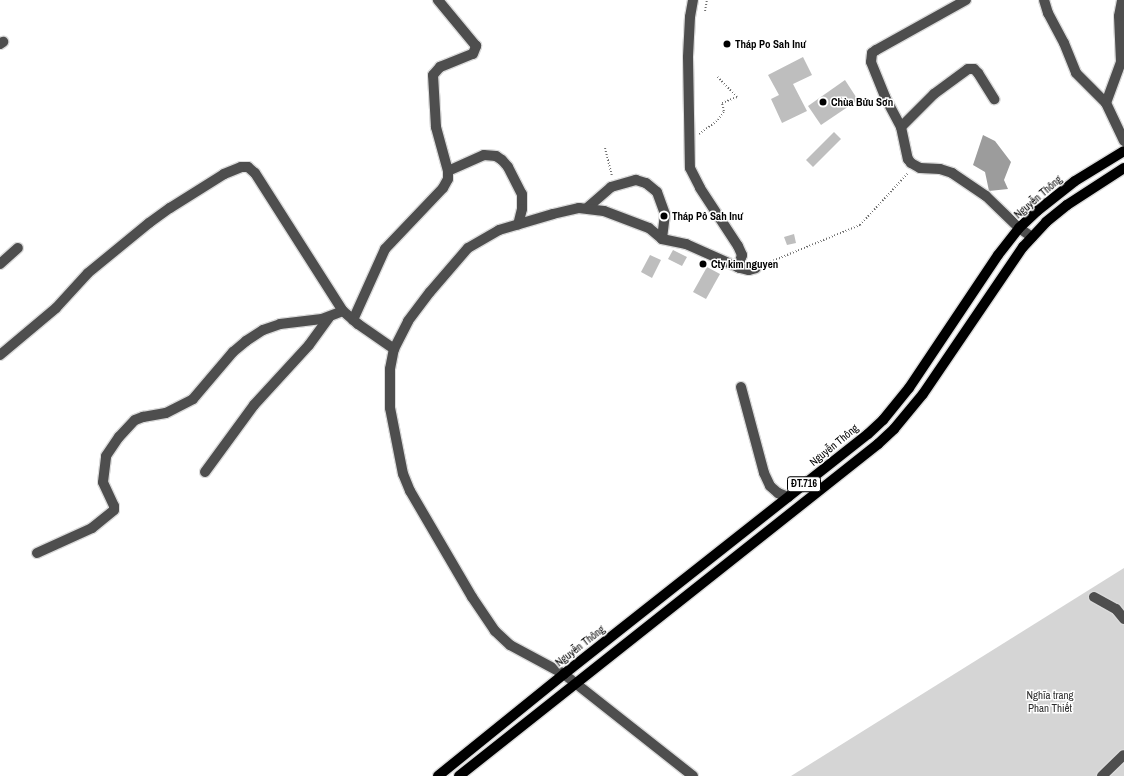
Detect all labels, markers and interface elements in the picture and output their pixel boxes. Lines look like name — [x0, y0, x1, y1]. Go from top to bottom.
place label: Tháp Po Sah Inư — [735, 37, 806, 51]
marker: Tháp Po Sah Inư — [722, 39, 732, 49]
place label: Chùa Bửu Sơn — [831, 95, 893, 109]
marker: Chùa Bửu Sơn — [818, 97, 828, 107]
street label: Nguyễn Thông — [1011, 173, 1065, 221]
place label: Tháp Pô Sah Inư — [672, 209, 743, 223]
marker: Tháp Pô Sah Inư — [659, 211, 669, 221]
place label: Cty kim nguyen — [711, 257, 778, 271]
marker: Cty kim nguyen — [698, 259, 708, 269]
street label: Nguyễn Thông — [807, 421, 861, 469]
road number: ĐT.716 — [787, 476, 821, 492]
street label: Nguyễn Thông — [553, 623, 607, 669]
park label: Nghĩa trang Phan Thiết — [1026, 689, 1074, 715]

